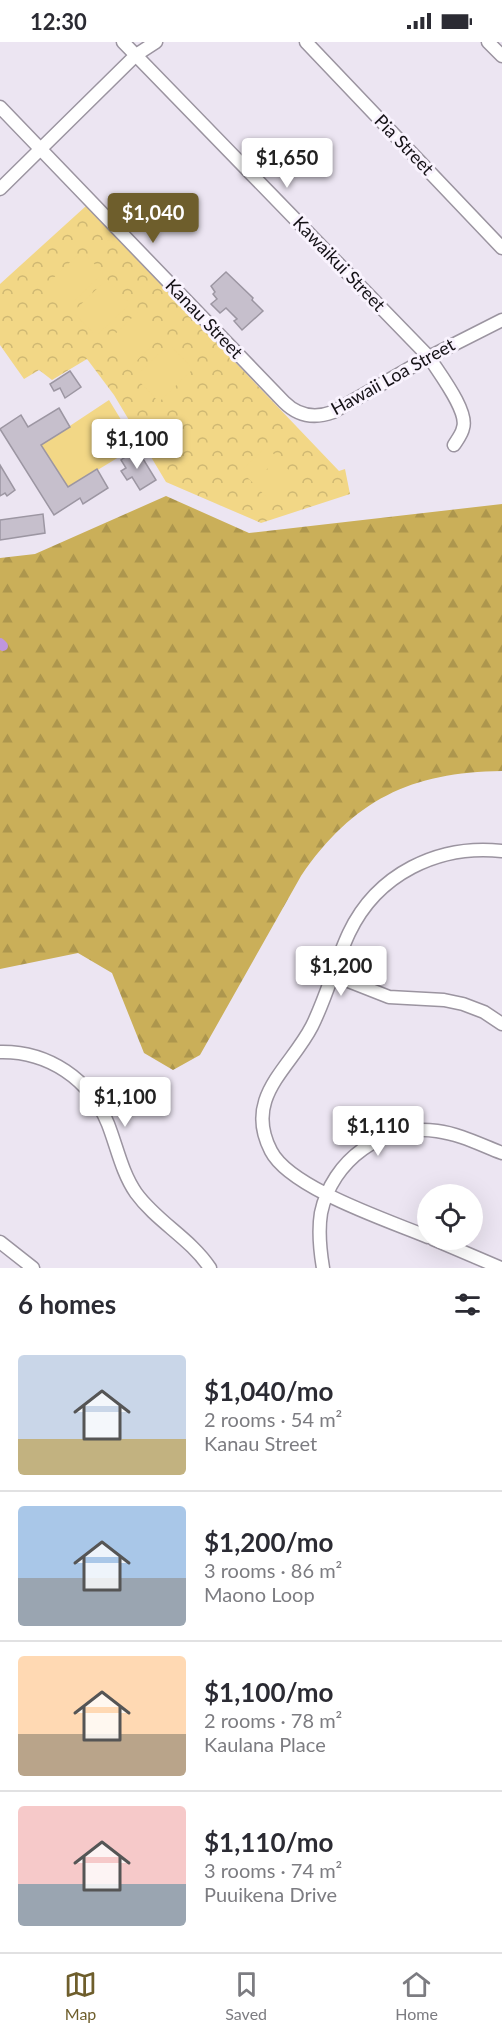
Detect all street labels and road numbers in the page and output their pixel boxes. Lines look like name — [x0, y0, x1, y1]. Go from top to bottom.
street label: Pia Street — [370, 109, 439, 180]
street label: Kawaikui Street — [289, 211, 391, 316]
street label: Kanau Street — [161, 274, 248, 363]
street label: Hawaii Loa Street — [327, 333, 459, 419]

